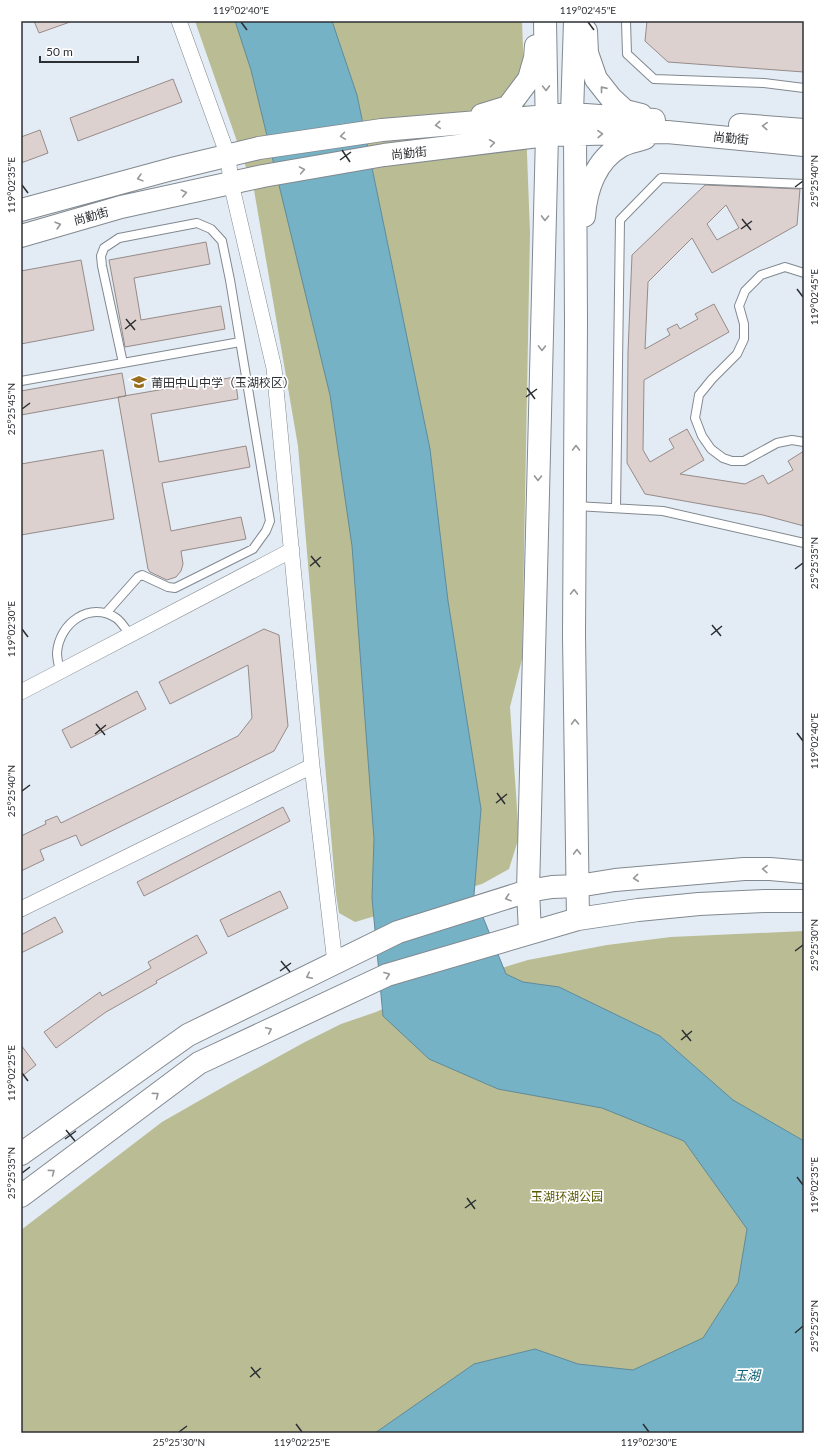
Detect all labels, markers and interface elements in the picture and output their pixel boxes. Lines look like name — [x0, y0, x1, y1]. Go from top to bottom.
text: 119°02'40"E — [213, 4, 269, 16]
text: 119°02'45"E — [560, 4, 616, 16]
scale bar — [40, 38, 138, 64]
text: 50 m — [46, 44, 73, 59]
one-way arrow — [542, 85, 550, 91]
one-way arrow — [601, 86, 608, 93]
one-way arrow — [435, 120, 441, 129]
one-way arrow — [762, 122, 768, 131]
street label: 尚勤街 — [712, 129, 750, 147]
one-way arrow — [597, 130, 603, 138]
one-way arrow — [340, 131, 346, 140]
one-way arrow — [489, 139, 495, 148]
street label: 尚勤街 — [390, 144, 428, 162]
text: 25°25'40"N — [808, 155, 820, 207]
text: 119°02'35"E — [5, 157, 17, 213]
one-way arrow — [299, 166, 305, 174]
one-way arrow — [136, 173, 143, 181]
one-way arrow — [181, 190, 187, 198]
street label: 尚勤街 — [72, 204, 110, 228]
one-way arrow — [540, 215, 549, 221]
one-way arrow — [55, 221, 62, 230]
text: 119°02'45"E — [808, 269, 820, 325]
one-way arrow — [537, 345, 546, 351]
school or university icon: 莆田中山中学（玉湖校区） — [130, 373, 148, 391]
place label: 莆田中山中学（玉湖校区） — [151, 375, 295, 390]
text: 25°25'45"N — [5, 383, 17, 435]
one-way arrow — [572, 445, 580, 451]
one-way arrow — [534, 475, 543, 481]
text: 25°25'35"N — [808, 537, 820, 589]
one-way arrow — [570, 589, 578, 595]
text: 119°02'30"E — [5, 601, 17, 657]
text: 119°02'40"E — [808, 713, 820, 769]
one-way arrow — [571, 719, 579, 725]
text: 25°25'40"N — [5, 765, 17, 817]
one-way arrow — [573, 849, 581, 855]
one-way arrow — [762, 865, 768, 873]
one-way arrow — [632, 873, 639, 882]
one-way arrow — [504, 893, 511, 902]
text: 25°25'30"N — [808, 919, 820, 971]
one-way arrow — [306, 971, 313, 979]
one-way arrow — [383, 972, 390, 980]
one-way arrow — [264, 1027, 272, 1035]
text: 119°02'25"E — [5, 1045, 17, 1101]
one-way arrow — [152, 1092, 159, 1099]
text: 25°25'35"N — [5, 1147, 17, 1199]
text: 119°02'35"E — [808, 1157, 820, 1213]
one-way arrow — [48, 1170, 55, 1177]
park label: 玉湖环湖公园 — [531, 1189, 603, 1204]
text: 25°25'25"N — [808, 1300, 820, 1352]
water label: 玉湖 — [734, 1367, 762, 1383]
text: 25°25'30"N — [153, 1436, 205, 1448]
text: 119°02'25"E — [274, 1436, 330, 1448]
text: 119°02'30"E — [621, 1436, 677, 1448]

